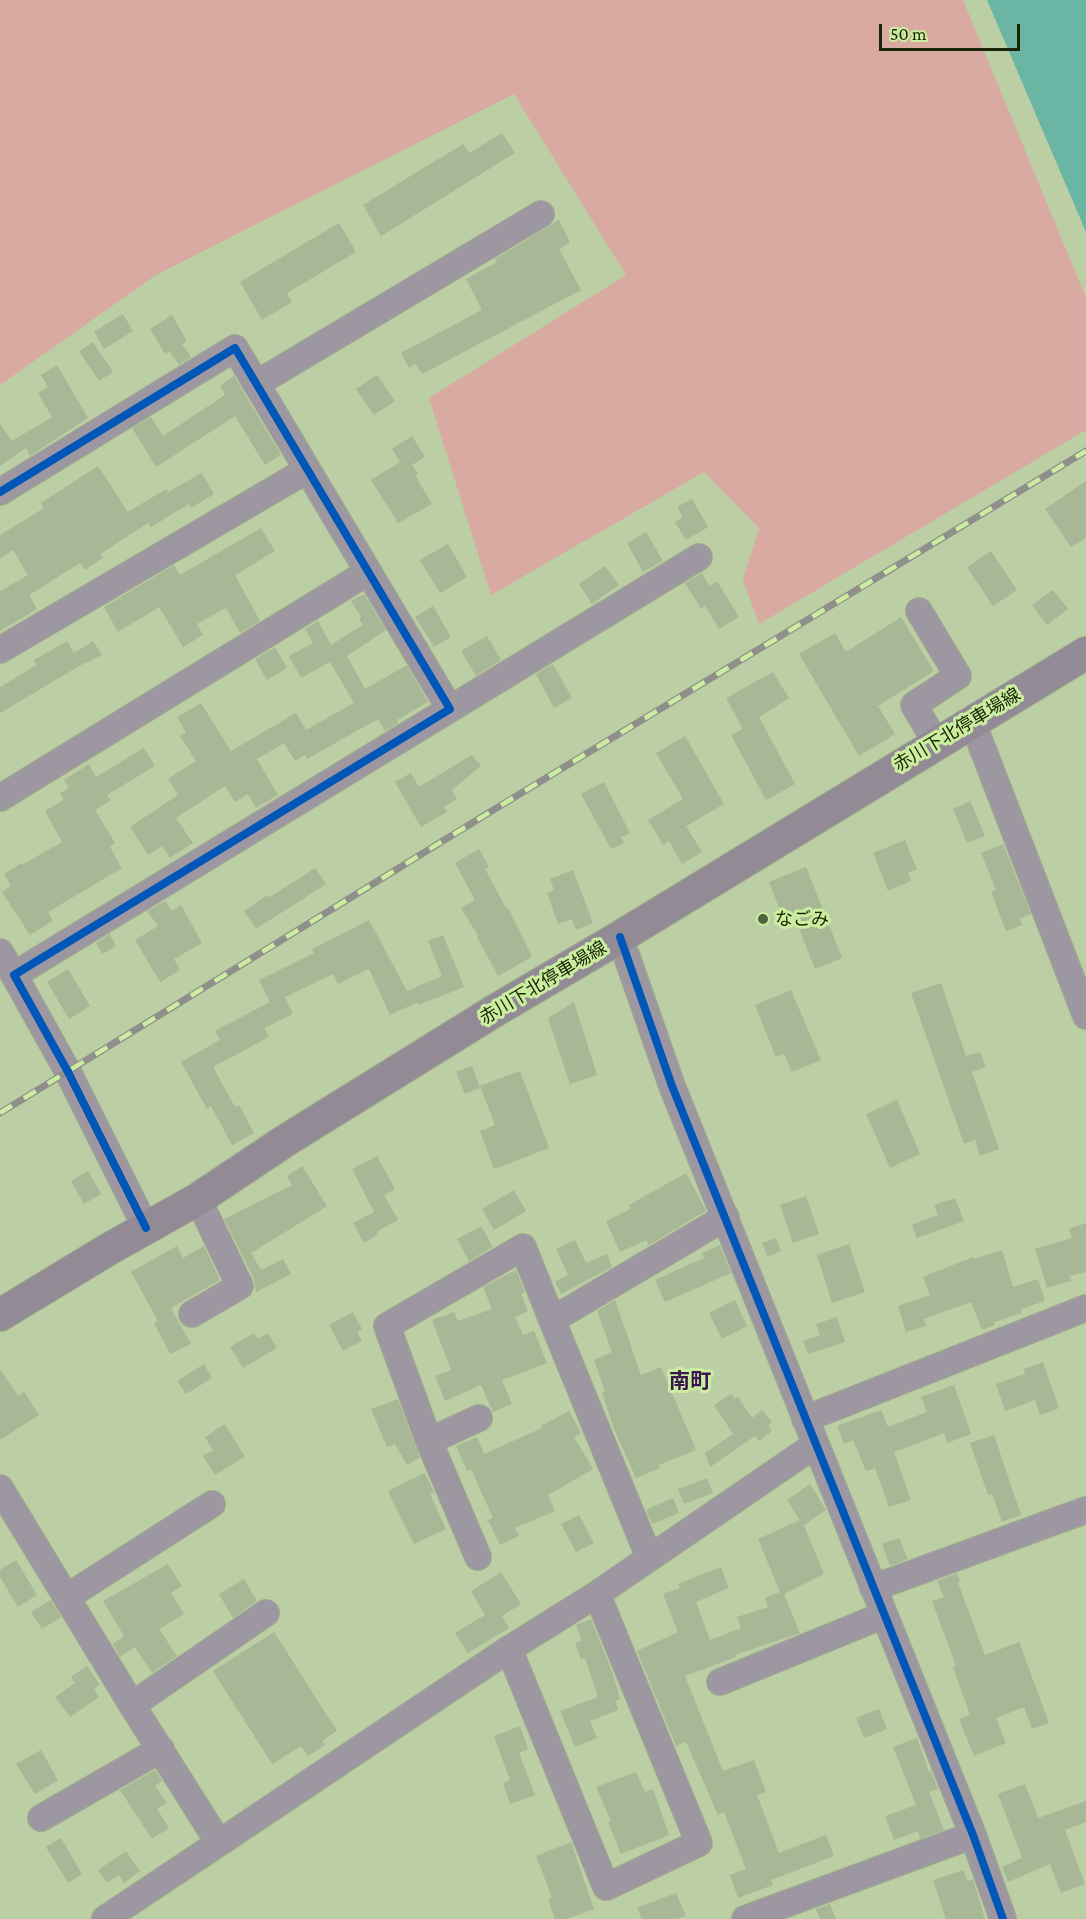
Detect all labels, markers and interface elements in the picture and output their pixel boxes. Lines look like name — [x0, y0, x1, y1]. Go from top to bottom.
scale bar — [882, 12, 1023, 50]
text: 50 m — [890, 24, 927, 44]
street label: 赤川下北停車場線 — [890, 684, 1024, 776]
place label: なごみ — [775, 908, 829, 930]
marker: なごみ — [756, 912, 770, 926]
street label: 赤川下北停車場線 — [476, 937, 610, 1029]
district label: 南町 — [669, 1369, 711, 1395]

